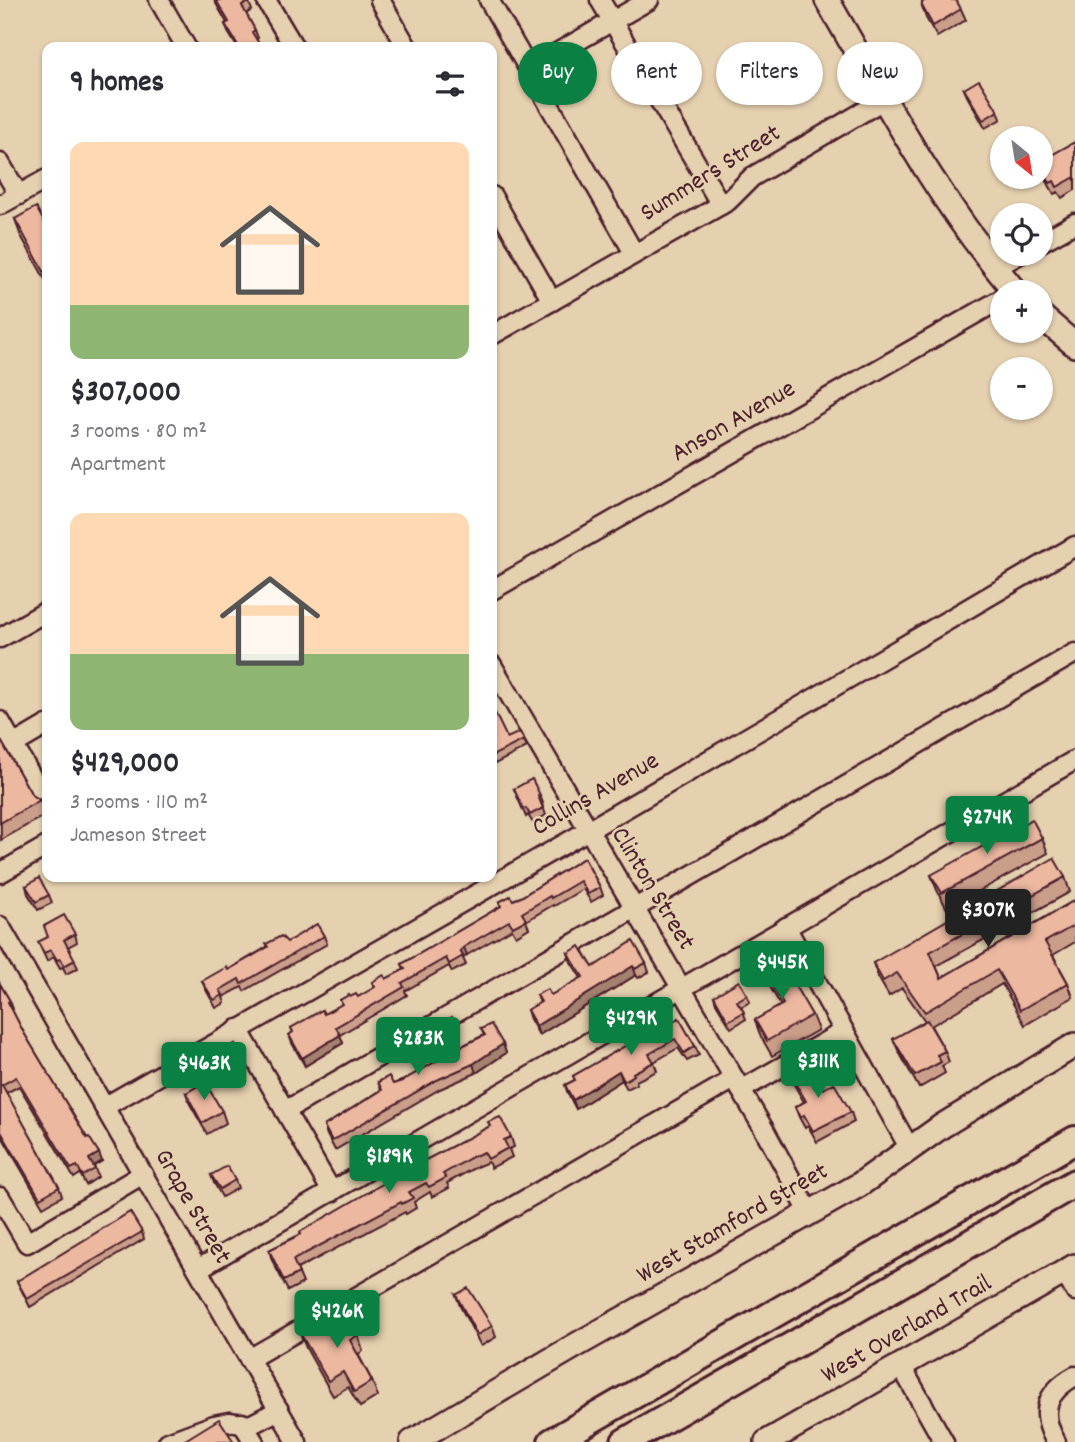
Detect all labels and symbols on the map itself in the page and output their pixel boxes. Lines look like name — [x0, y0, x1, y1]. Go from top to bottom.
street label: Summers Street — [634, 116, 789, 232]
north arrow — [990, 126, 1054, 189]
street label: Anson Avenue — [665, 372, 803, 472]
street label: Collins Avenue — [525, 744, 667, 846]
pin: $274K — [938, 796, 1036, 856]
street label: Clinton Street — [601, 820, 704, 958]
pin: $307K — [939, 890, 1037, 949]
pin: $445K — [733, 942, 831, 1001]
pin: $429K — [582, 998, 680, 1057]
pin: $283K — [369, 1018, 467, 1077]
pin: $311K — [769, 1040, 867, 1100]
pin: $463K — [155, 1042, 253, 1102]
pin: $189K — [340, 1136, 438, 1195]
street label: Grape Street — [144, 1143, 240, 1272]
street label: West Stamford Street — [630, 1154, 836, 1294]
street label: West Overland Trail — [815, 1266, 999, 1394]
pin: $426K — [288, 1290, 386, 1350]

